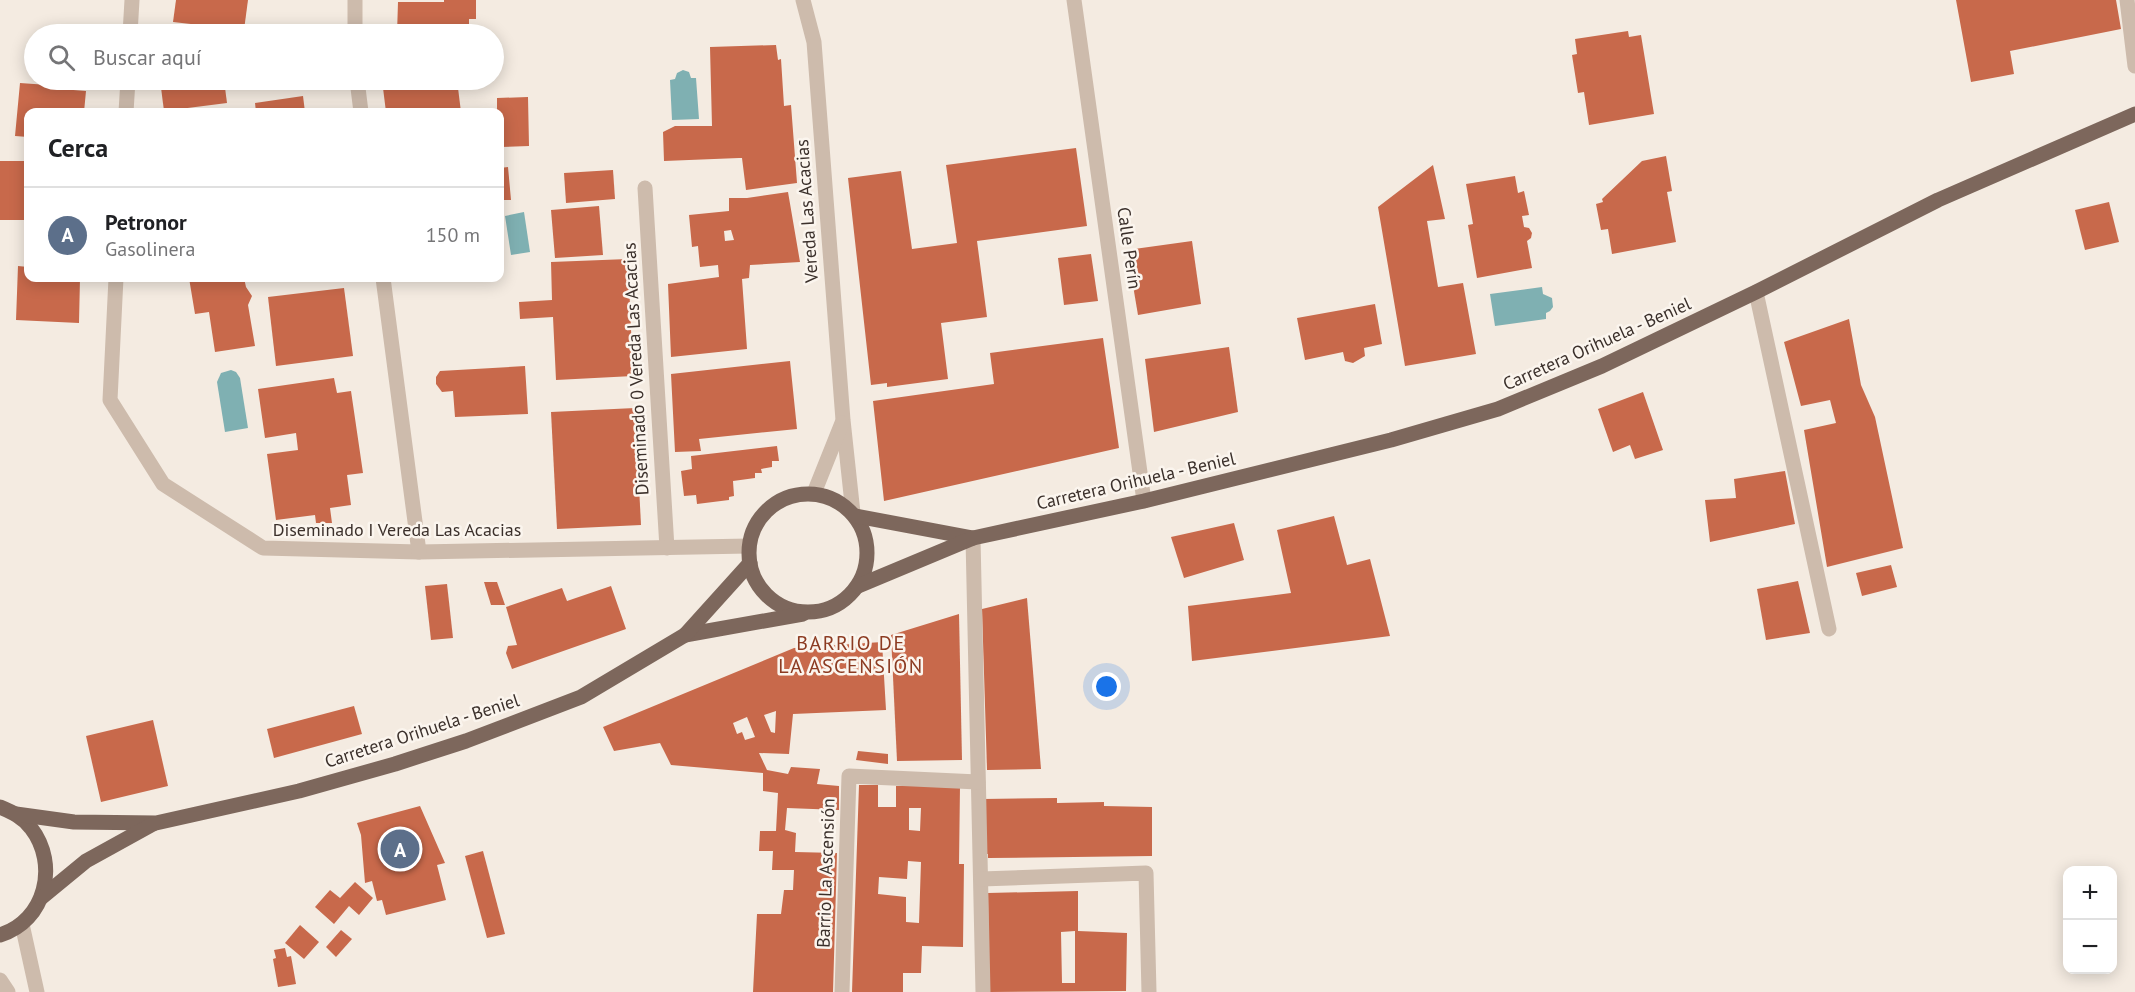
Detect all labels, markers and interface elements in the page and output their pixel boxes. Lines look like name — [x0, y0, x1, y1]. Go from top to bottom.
search box — [24, 24, 504, 90]
icon: search — [45, 41, 78, 74]
text: Buscar aquí — [93, 43, 202, 71]
text: Cerca — [48, 131, 108, 164]
street label: Vereda Las Acacias — [790, 139, 823, 284]
street label: Calle Perín — [1112, 205, 1147, 290]
text: Petronor — [105, 208, 187, 236]
text: A — [61, 222, 74, 248]
text: 150 m — [426, 222, 480, 248]
text: Gasolinera — [105, 236, 195, 262]
street label: Diseminado 0 Vereda Las Acacias — [617, 242, 654, 496]
street label: Carretera Orihuela - Beniel — [1499, 291, 1695, 395]
street label: Carretera Orihuela - Beniel — [1034, 446, 1238, 515]
street label: Diseminado I Vereda Las Acacias — [273, 518, 521, 541]
district label: BARRIO DE LA ASCENSIÓN — [778, 630, 924, 679]
your location — [1092, 672, 1121, 701]
street label: Carretera Orihuela - Beniel — [322, 688, 523, 773]
street label: Barrio La Ascensión — [811, 798, 840, 948]
pin: A — [380, 826, 420, 872]
map controls — [2063, 866, 2117, 974]
button: + — [2063, 866, 2117, 920]
button: − — [2063, 920, 2117, 974]

